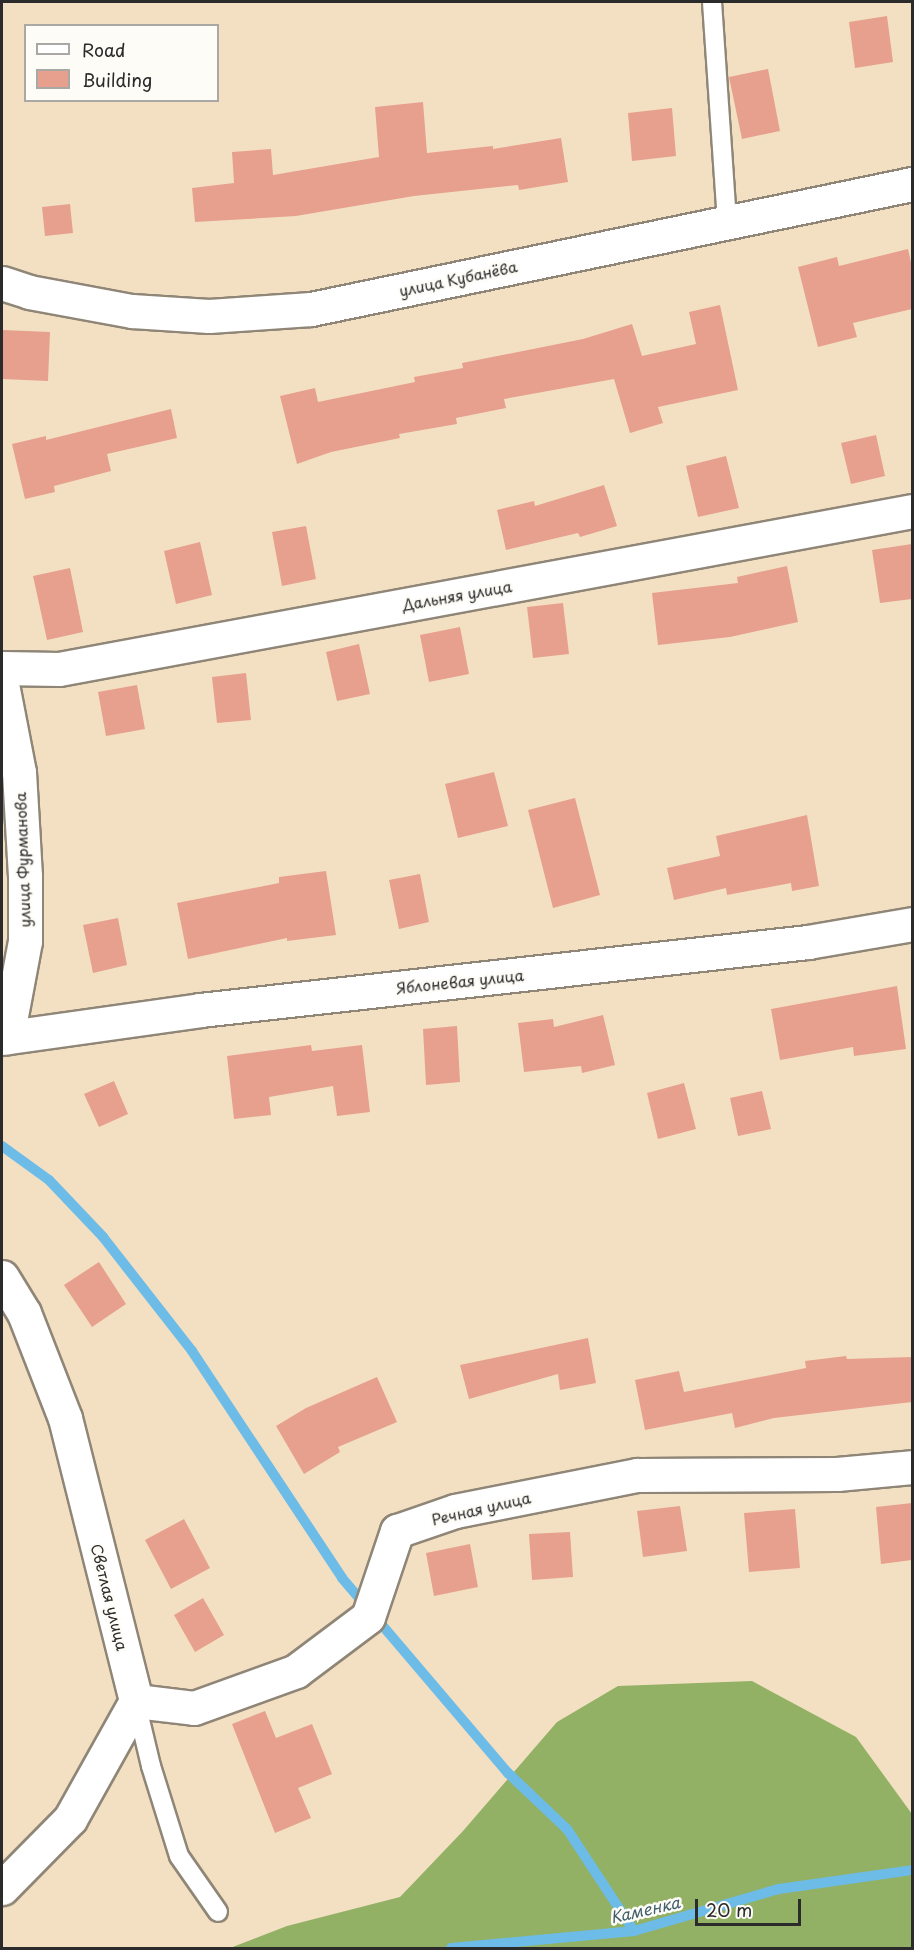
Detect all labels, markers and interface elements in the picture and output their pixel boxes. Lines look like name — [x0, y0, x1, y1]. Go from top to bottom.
legend — [24, 24, 219, 102]
text: Road — [82, 36, 126, 63]
text: Building — [82, 66, 152, 93]
street label: улица Кубанёва — [397, 257, 519, 299]
street label: Дальняя улица — [400, 576, 514, 614]
street label: улица Фурманова — [11, 792, 33, 928]
street label: Яблоневая улица — [395, 965, 525, 997]
street label: Речная улица — [429, 1488, 533, 1528]
street label: Светлая улица — [88, 1542, 132, 1652]
scale bar — [698, 1887, 804, 1925]
water label: Каменка — [608, 1892, 682, 1926]
text: 20 m — [706, 1896, 752, 1923]

